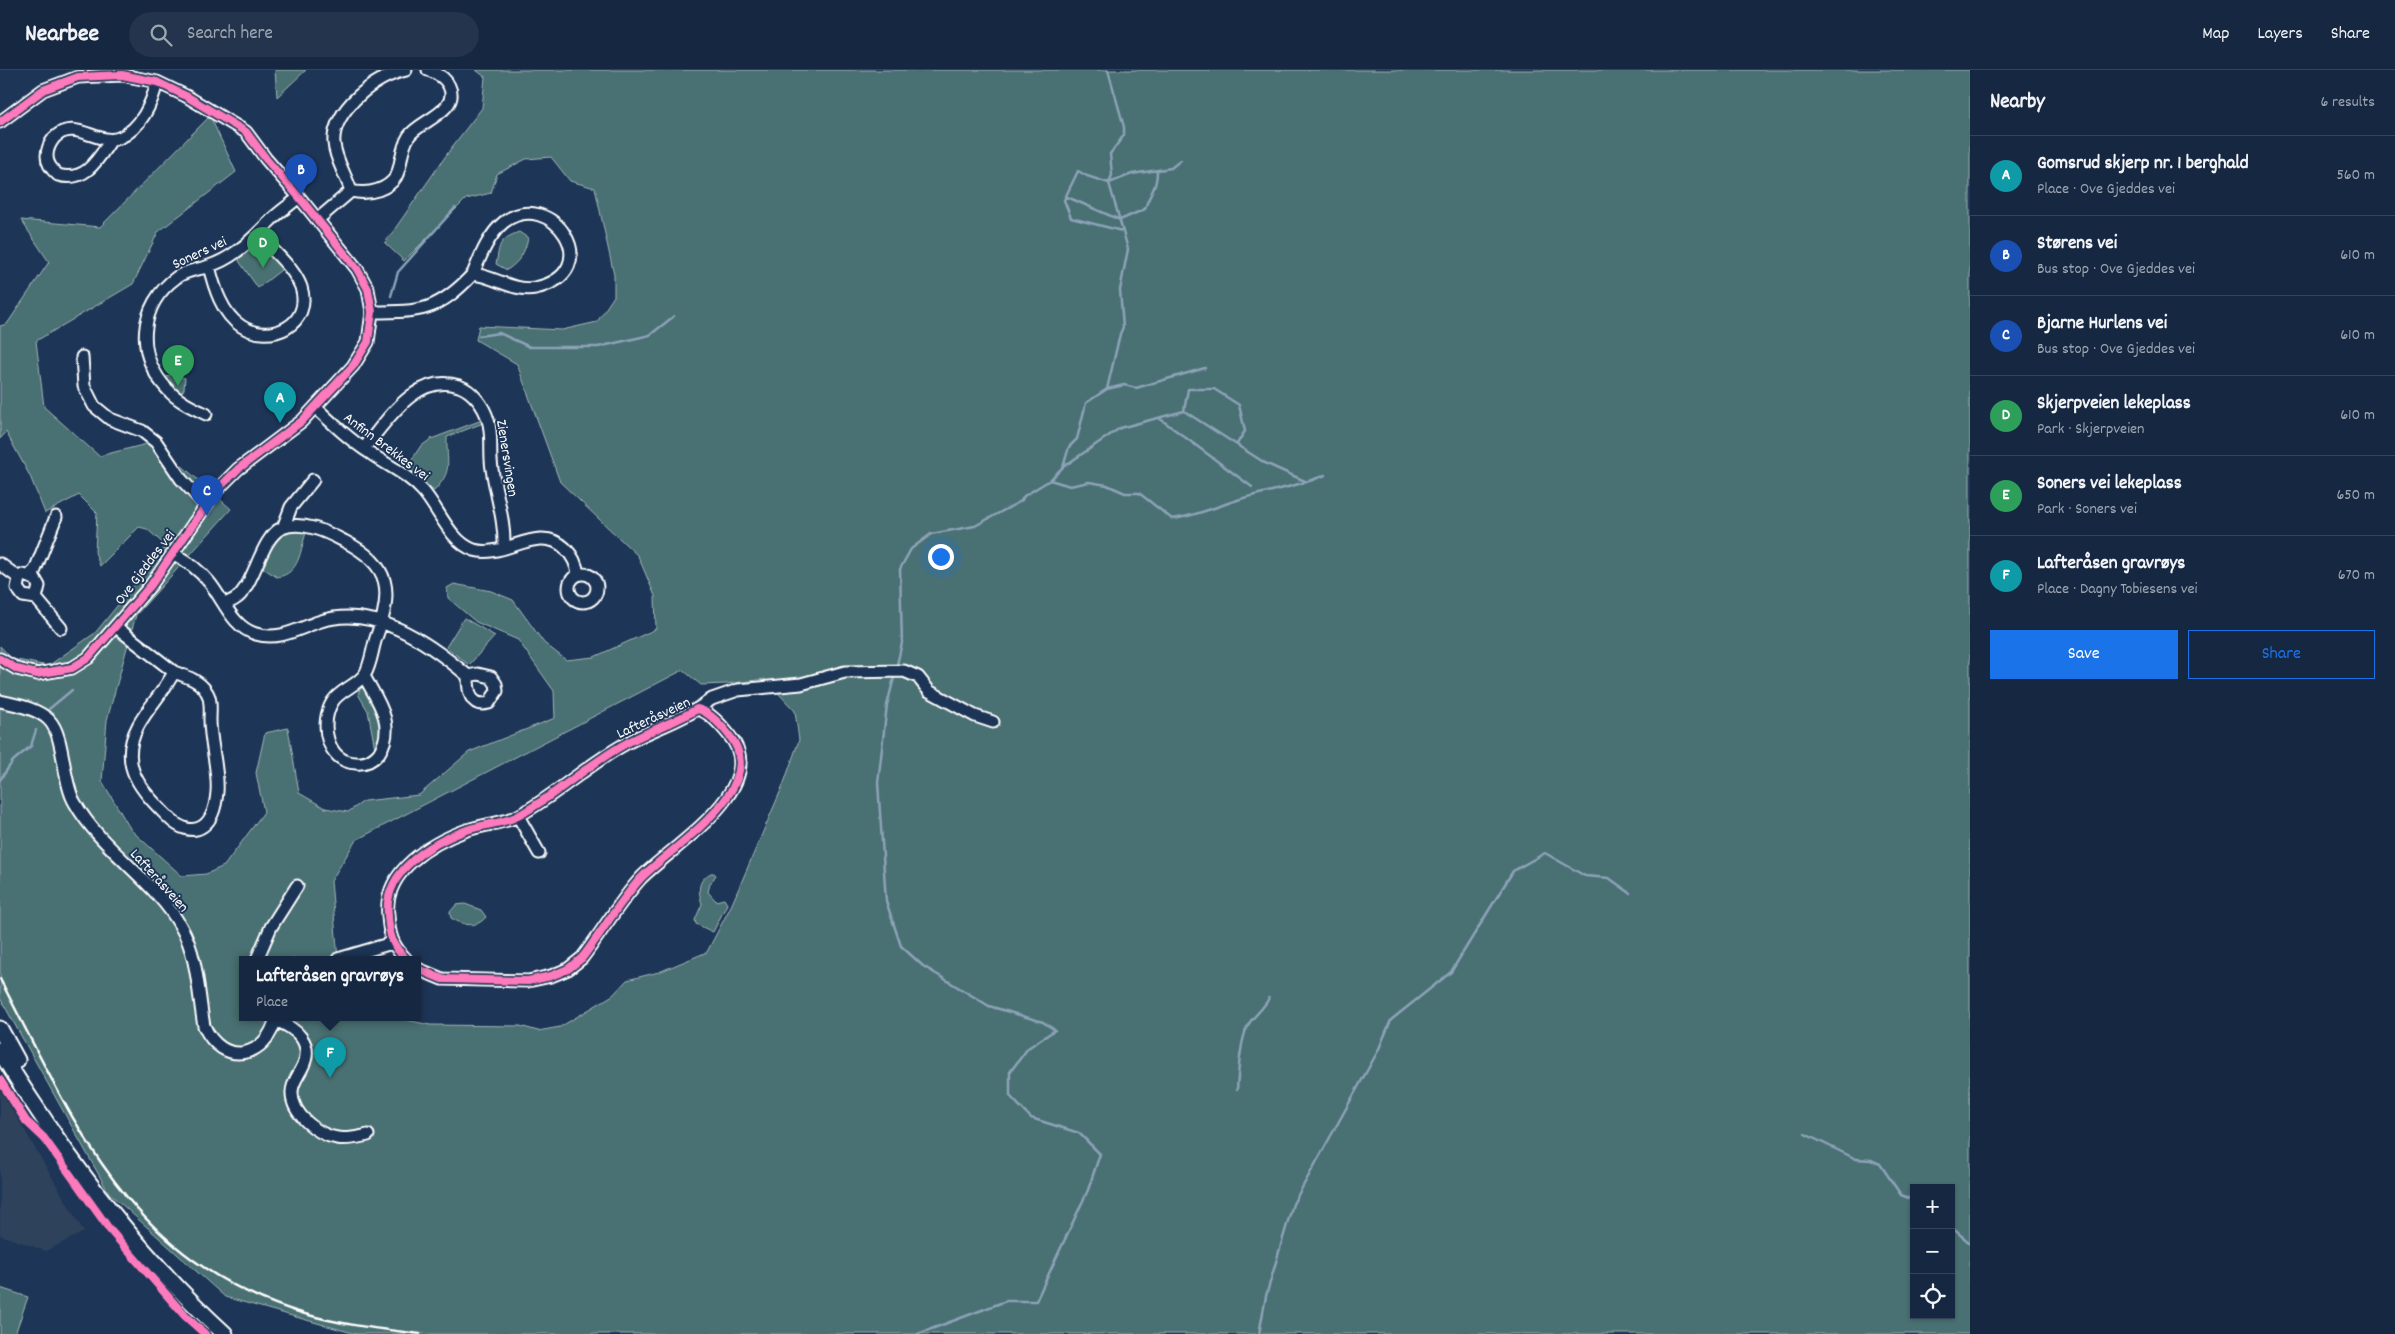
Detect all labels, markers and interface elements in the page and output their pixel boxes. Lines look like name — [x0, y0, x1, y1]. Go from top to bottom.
search box — [129, 12, 479, 57]
text: Nearbee — [25, 18, 99, 52]
icon: search — [147, 21, 175, 49]
text: Search here — [187, 21, 273, 48]
text: Map — [2202, 22, 2229, 47]
text: Layers — [2257, 22, 2303, 47]
text: Share — [2331, 22, 2370, 47]
text: Nearby — [1990, 88, 2045, 118]
text: 6 results — [2320, 91, 2375, 114]
text: Gomsrud skjerp nr. 1 berghald — [2037, 151, 2249, 178]
pin: B — [285, 154, 317, 195]
text: A — [2002, 164, 2010, 187]
text: 560 m — [2336, 164, 2375, 187]
text: Place · Ove Gjeddes vei — [2037, 178, 2175, 201]
pin: D — [247, 227, 279, 268]
text: Størens vei — [2037, 231, 2117, 258]
street label: Soners vei — [169, 232, 231, 276]
text: B — [2002, 244, 2010, 267]
text: 610 m — [2340, 244, 2375, 267]
text: Bus stop · Ove Gjeddes vei — [2037, 258, 2195, 281]
text: Bjarne Hurlens vei — [2037, 311, 2167, 338]
text: C — [2002, 324, 2010, 347]
text: 610 m — [2340, 324, 2375, 347]
text: Bus stop · Ove Gjeddes vei — [2037, 338, 2195, 361]
pin: E — [162, 345, 194, 386]
pin: A — [264, 382, 296, 423]
text: Skjerpveien lekeplass — [2037, 391, 2191, 418]
text: D — [2002, 404, 2010, 427]
text: 610 m — [2340, 404, 2375, 427]
street label: Anfinn Brekkes vei — [338, 408, 434, 487]
street label: Zienersvingen — [489, 418, 523, 498]
text: Park · Skjerpveien — [2037, 418, 2145, 441]
text: Soners vei lekeplass — [2037, 471, 2182, 498]
pin: C — [191, 475, 223, 516]
text: E — [2002, 484, 2010, 507]
text: 650 m — [2336, 484, 2375, 507]
text: Park · Soners vei — [2037, 498, 2137, 521]
street label: Ove Gjeddes vei — [110, 526, 181, 610]
your location — [928, 544, 954, 570]
text: Lafteråsen gravrøys — [2037, 551, 2185, 578]
text: F — [2002, 564, 2010, 587]
text: 670 m — [2338, 564, 2375, 587]
text: Place · Dagny Tobiesens vei — [2037, 578, 2198, 601]
button: Save — [1990, 630, 2178, 679]
button: Share — [2188, 630, 2375, 679]
street label: Lafteråsveien — [613, 692, 694, 745]
street label: Lafteråsveien — [124, 845, 193, 918]
popup — [239, 956, 421, 1021]
text: Lafteråsen gravrøys — [256, 964, 404, 991]
text: Place — [256, 991, 288, 1014]
pin: F — [314, 1037, 346, 1078]
map controls — [1910, 1184, 1955, 1319]
button: + — [1910, 1184, 1955, 1229]
button: − — [1910, 1229, 1955, 1274]
button: locate — [1910, 1274, 1955, 1319]

